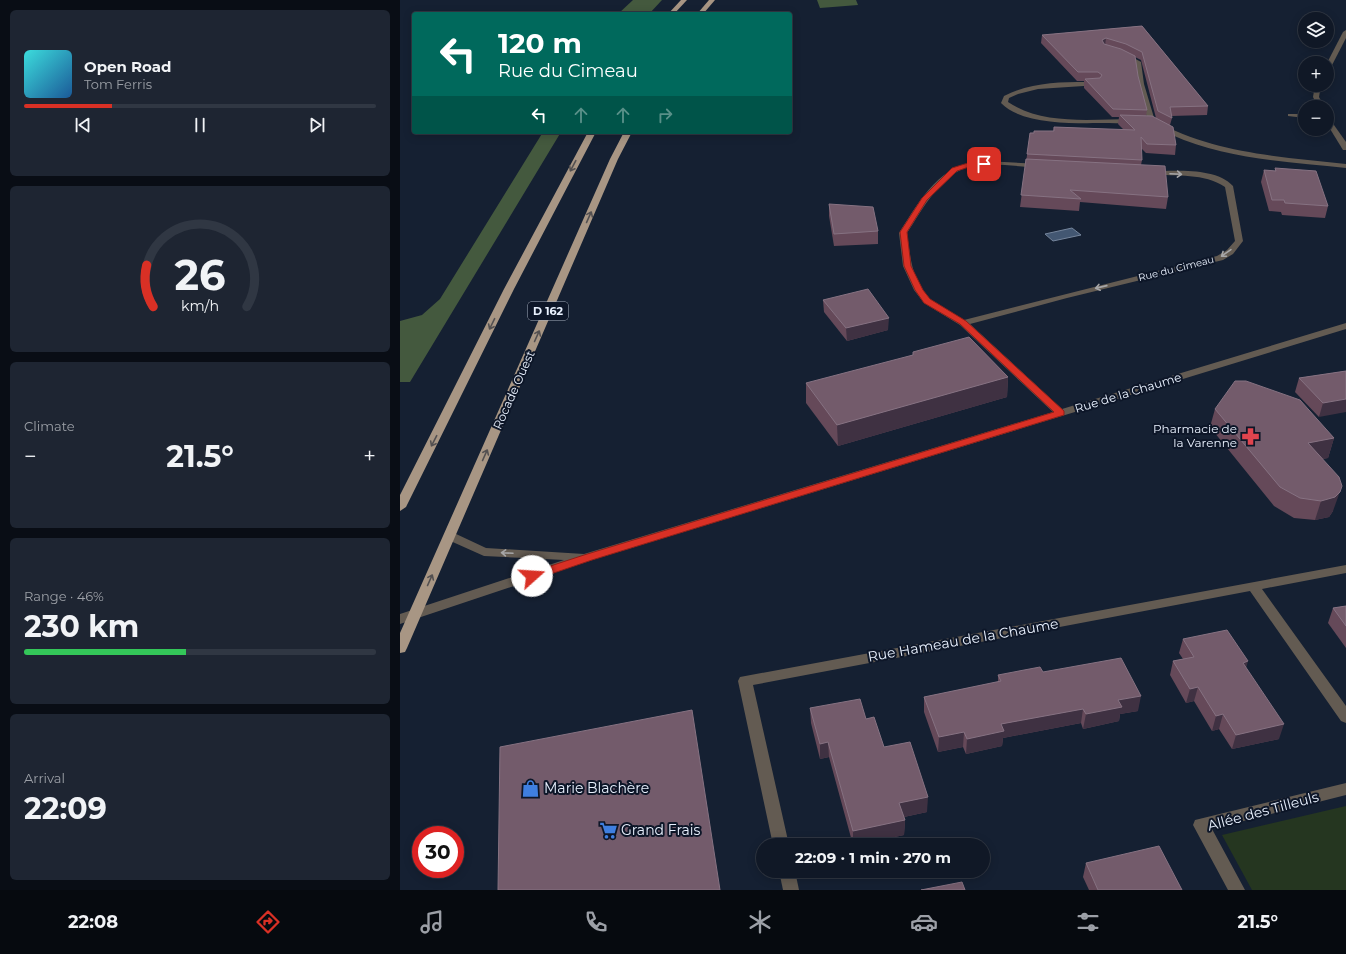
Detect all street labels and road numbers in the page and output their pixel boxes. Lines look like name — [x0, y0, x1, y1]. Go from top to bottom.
street label: Rue du Cimeau — [1137, 253, 1215, 284]
road number: D 162 — [528, 302, 568, 320]
street label: Rocade Ouest — [489, 348, 538, 432]
street label: Rue de la Chaume — [1073, 369, 1183, 416]
street label: Rue Hameau de la Chaume — [866, 614, 1060, 666]
street label: Allée des Tilleuls — [1205, 787, 1321, 834]

